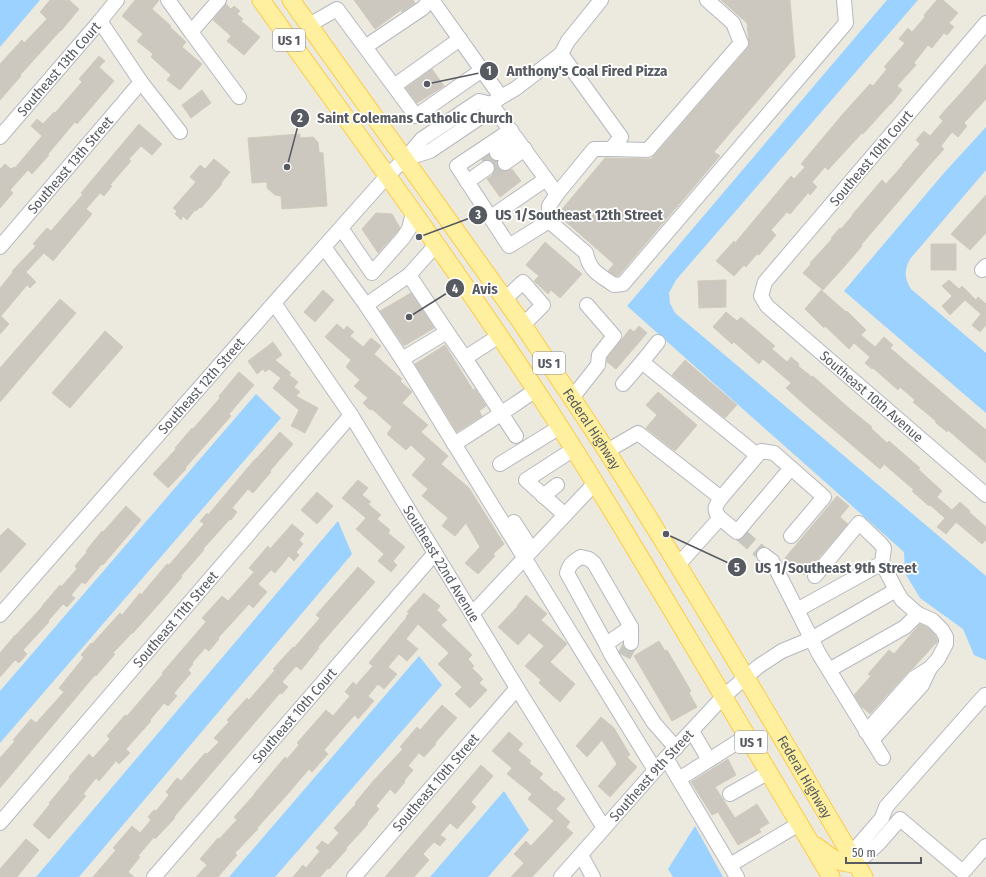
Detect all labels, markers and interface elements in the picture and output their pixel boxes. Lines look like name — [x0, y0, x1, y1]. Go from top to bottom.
street label: Southeast 13th Court — [14, 18, 105, 120]
road number: US 1 — [273, 29, 305, 51]
callout: Anthony's Coal Fired Pizza — [479, 57, 675, 84]
text: Anthony's Coal Fired Pizza — [506, 62, 668, 80]
text: 1 — [486, 64, 492, 78]
callout: Saint Colemans Catholic Church — [290, 104, 521, 131]
street label: Southeast 10th Court — [826, 107, 917, 210]
text: Saint Colemans Catholic Church — [317, 109, 513, 127]
text: 2 — [296, 111, 303, 125]
street label: Southeast 13th Street — [24, 113, 117, 217]
callout: US 1/Southeast 12th Street — [468, 202, 671, 229]
text: US 1/Southeast 12th Street — [495, 206, 664, 224]
text: 3 — [474, 208, 481, 222]
callout: Avis — [445, 275, 506, 302]
text: Avis — [471, 280, 498, 298]
text: 4 — [452, 282, 458, 296]
street label: Southeast 12th Street — [155, 334, 249, 438]
street label: Southeast 10th Avenue — [816, 347, 927, 446]
road number: US 1 — [533, 352, 565, 374]
street label: Federal Highway — [559, 385, 625, 473]
street label: Southeast 22nd Avenue — [399, 502, 483, 626]
callout: US 1/Southeast 9th Street — [727, 554, 925, 581]
text: US 1/Southeast 9th Street — [755, 559, 918, 577]
text: 5 — [734, 561, 740, 575]
street label: Southeast 11th Street — [130, 567, 222, 671]
street label: Southeast 10th Court — [249, 664, 341, 767]
street label: Southeast 9th Street — [606, 726, 698, 825]
street label: Southeast 10th Street — [389, 730, 483, 835]
road number: US 1 — [735, 731, 767, 753]
street label: Federal Highway — [773, 733, 836, 822]
scale bar — [846, 839, 921, 865]
text: 50 m — [852, 846, 876, 860]

